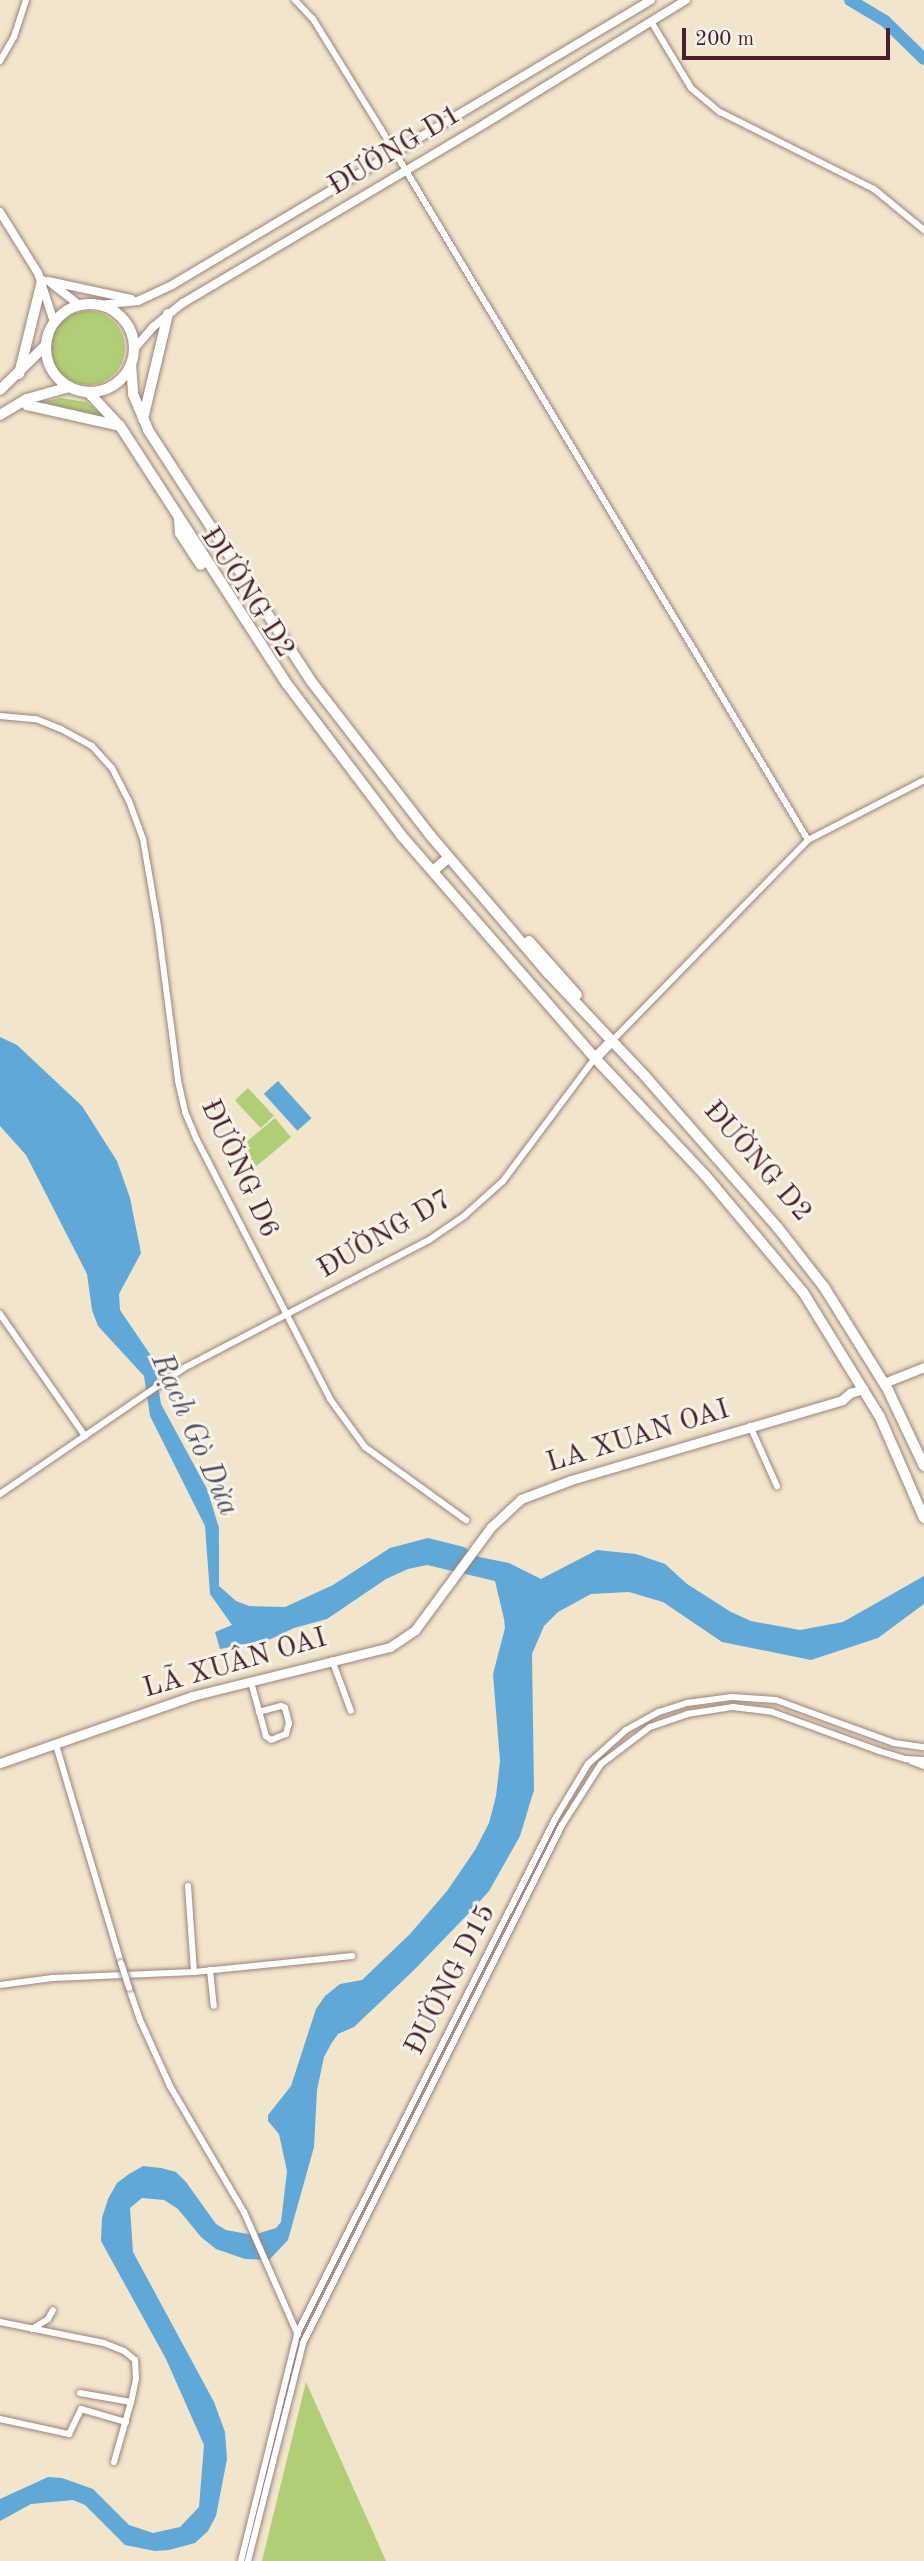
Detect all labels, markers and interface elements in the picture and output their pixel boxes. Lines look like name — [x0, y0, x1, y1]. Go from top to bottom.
scale bar — [686, 14, 894, 58]
text: 200 m — [695, 29, 754, 50]
street label: ĐƯỜNG D1 — [323, 98, 467, 204]
street label: ĐƯỜNG D2 — [192, 522, 302, 664]
street label: ĐƯỜNG D6 — [192, 1095, 286, 1243]
street label: ĐƯỜNG D2 — [696, 1095, 818, 1229]
street label: ĐƯỜNG D7 — [312, 1183, 458, 1287]
water label: Rạch Gò Dừa — [142, 1348, 246, 1522]
street label: LA XUAN OAI — [543, 1393, 733, 1481]
street label: LÃ XUÂN OAI — [139, 1622, 331, 1706]
street label: ĐƯỜNG D15 — [399, 1899, 503, 2061]

